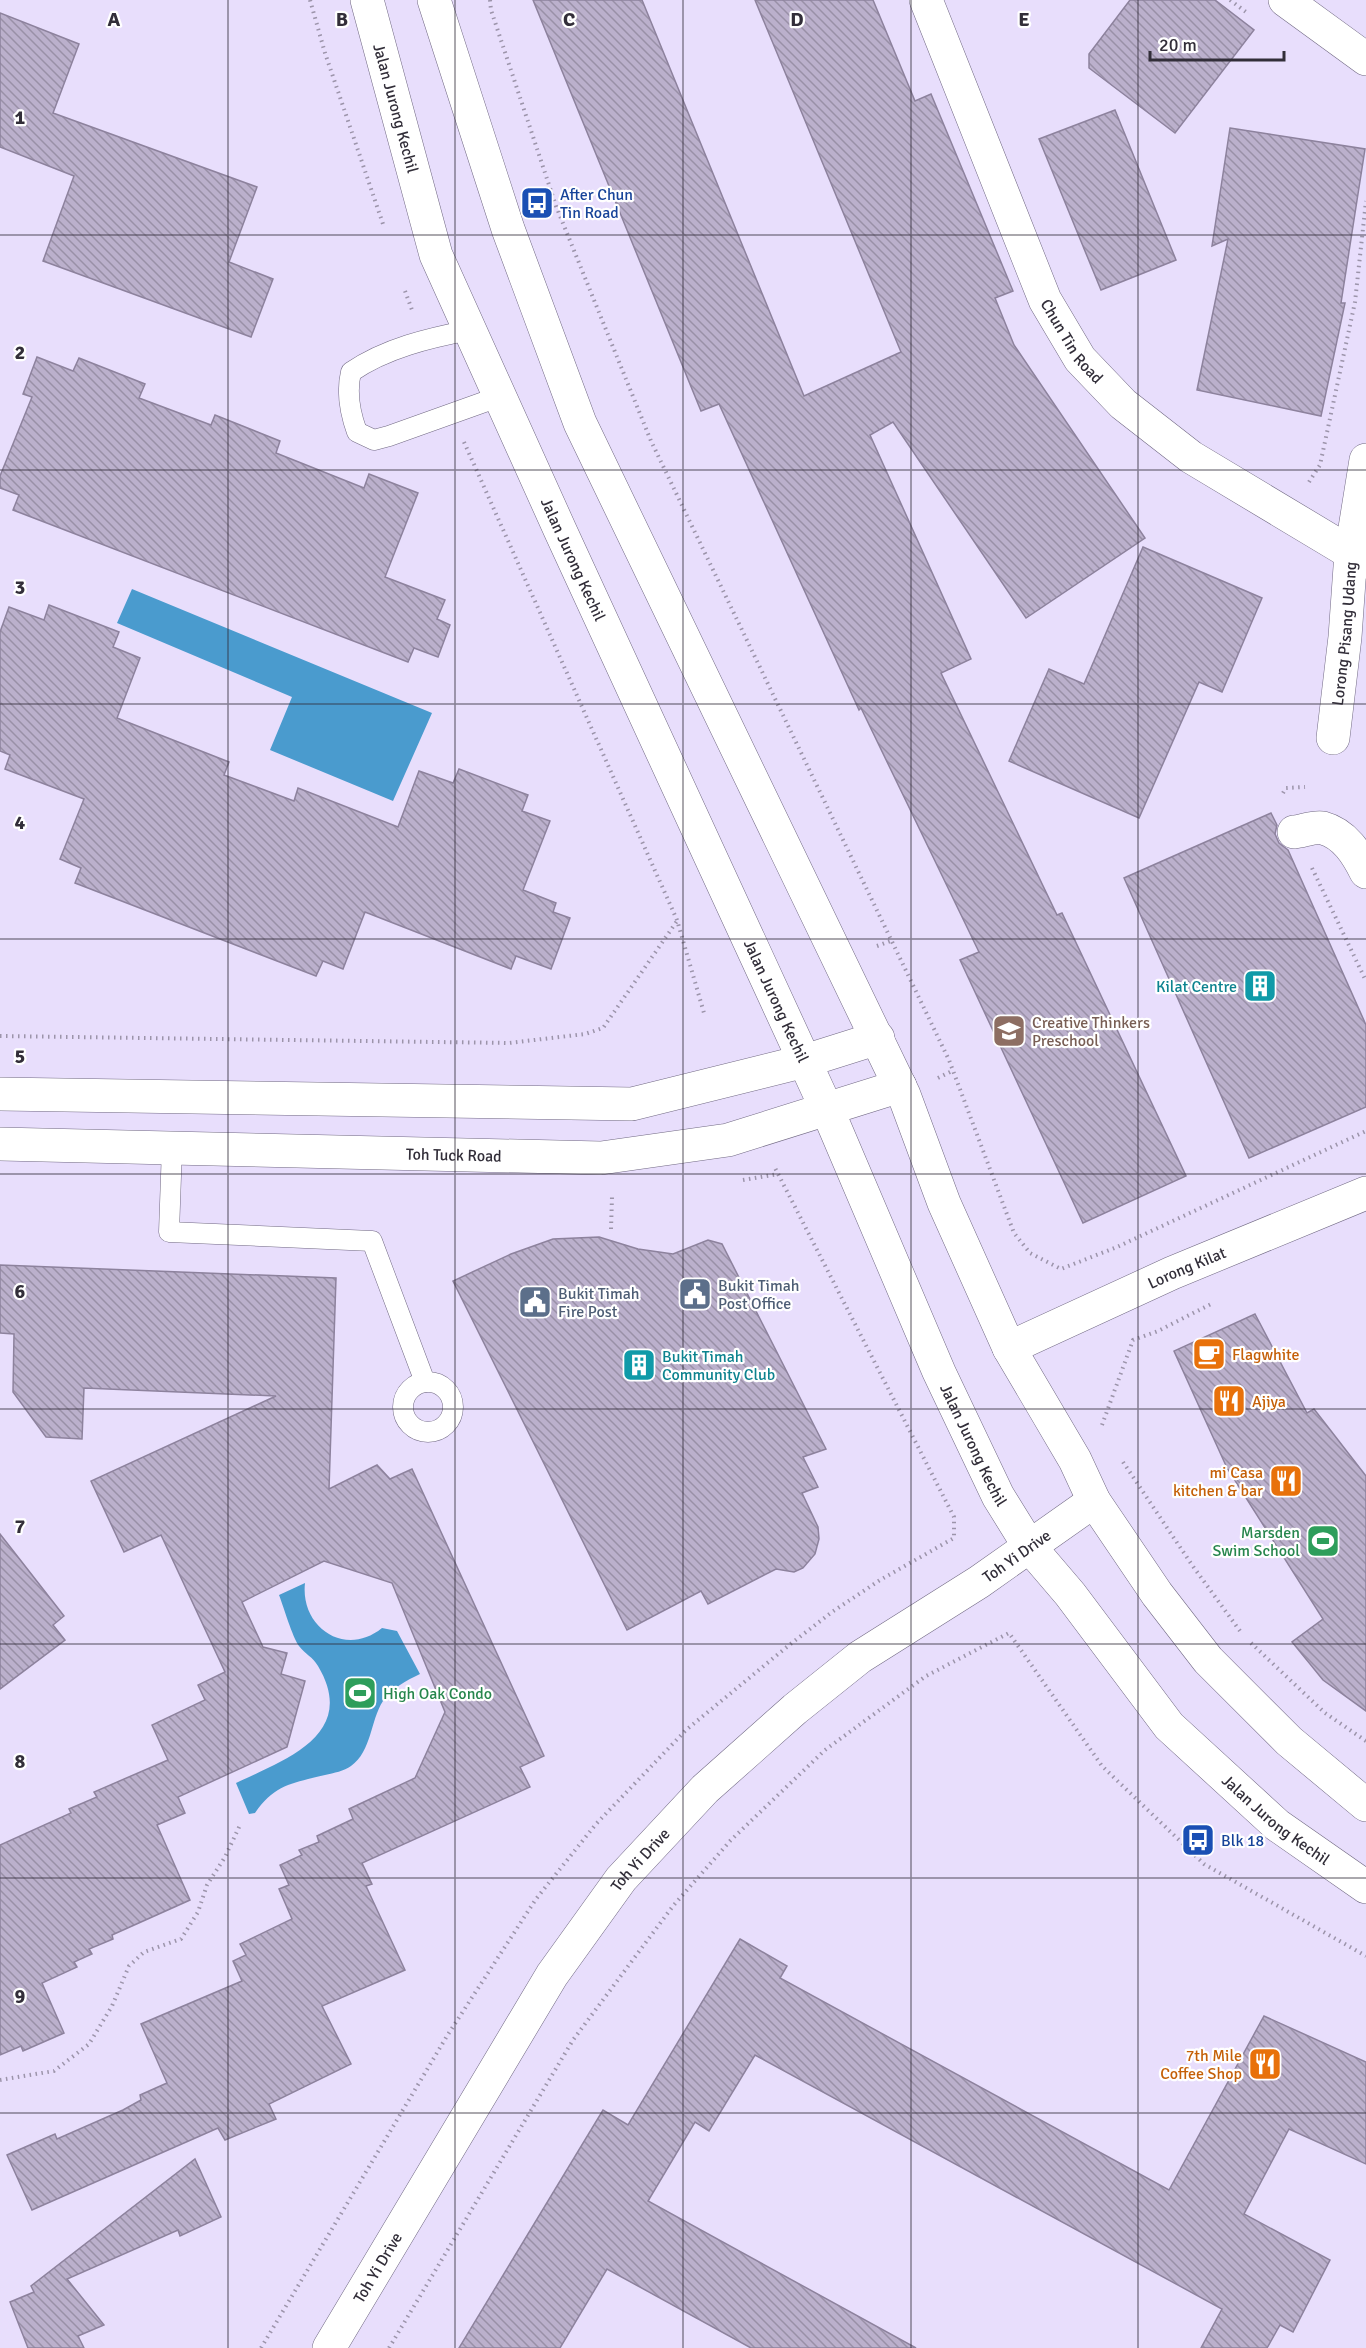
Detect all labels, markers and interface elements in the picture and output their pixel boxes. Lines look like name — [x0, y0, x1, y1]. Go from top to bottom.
text: A — [108, 7, 121, 32]
text: B — [336, 7, 348, 32]
text: C — [563, 7, 575, 32]
text: D — [790, 7, 804, 32]
text: E — [1018, 7, 1030, 32]
scale bar — [1150, 24, 1284, 62]
text: 20 m — [1159, 34, 1197, 56]
street label: Jalan Jurong Kechil — [368, 41, 422, 176]
text: 1 — [15, 105, 26, 130]
bus stop icon: After Chun Tin Road — [519, 185, 555, 221]
place label: After Chun Tin Road — [560, 185, 633, 223]
street label: Chun Tin Road — [1036, 296, 1107, 388]
text: 2 — [15, 340, 25, 365]
street label: Jalan Jurong Kechil — [536, 495, 610, 625]
street label: Lorong Pisang Udang — [1328, 561, 1361, 707]
text: 3 — [15, 575, 25, 600]
text: 4 — [15, 810, 26, 835]
street label: Jalan Jurong Kechil — [739, 936, 813, 1066]
building icon: Kilat Centre — [1242, 968, 1278, 1004]
place label: Kilat Centre — [1156, 977, 1237, 997]
school or university icon: Creative Thinkers Preschool — [991, 1013, 1027, 1049]
place label: Creative Thinkers Preschool — [1032, 1013, 1150, 1051]
text: 5 — [15, 1044, 25, 1069]
street label: Toh Tuck Road — [406, 1144, 502, 1167]
street label: Lorong Kilat — [1145, 1243, 1229, 1294]
public building icon: Bukit Timah Post Office — [677, 1276, 713, 1312]
place label: Bukit Timah Post Office — [718, 1276, 800, 1314]
text: 6 — [15, 1279, 26, 1304]
public building icon: Bukit Timah Fire Post — [517, 1284, 553, 1320]
place label: Bukit Timah Fire Post — [558, 1284, 640, 1322]
cafe icon: Flagwhite — [1191, 1336, 1227, 1372]
place label: Flagwhite — [1232, 1345, 1300, 1365]
building icon: Bukit Timah Community Club — [621, 1347, 657, 1383]
place label: Bukit Timah Community Club — [662, 1347, 775, 1385]
street label: Jalan Jurong Kechil — [935, 1381, 1011, 1511]
restaurant icon: Ajiya — [1211, 1383, 1247, 1419]
place label: Ajiya — [1252, 1392, 1286, 1412]
place label: mi Casa kitchen & bar — [1173, 1463, 1263, 1501]
restaurant icon: mi Casa kitchen & bar — [1268, 1463, 1304, 1499]
text: 7 — [15, 1514, 26, 1539]
place label: Marsden Swim School — [1213, 1523, 1300, 1561]
sports icon: Marsden Swim School — [1305, 1523, 1341, 1559]
street label: Toh Yi Drive — [979, 1526, 1055, 1587]
sports icon: High Oak Condo — [342, 1675, 378, 1711]
place label: High Oak Condo — [383, 1684, 492, 1704]
text: 8 — [15, 1749, 26, 1774]
street label: Jalan Jurong Kechil — [1217, 1771, 1334, 1870]
bus stop icon: Blk 18 — [1180, 1822, 1216, 1858]
street label: Toh Yi Drive — [607, 1824, 675, 1895]
place label: Blk 18 — [1221, 1831, 1264, 1851]
text: 9 — [15, 1984, 26, 2009]
place label: 7th Mile Coffee Shop — [1160, 2046, 1242, 2084]
restaurant icon: 7th Mile Coffee Shop — [1247, 2046, 1283, 2082]
street label: Toh Yi Drive — [349, 2229, 407, 2307]

